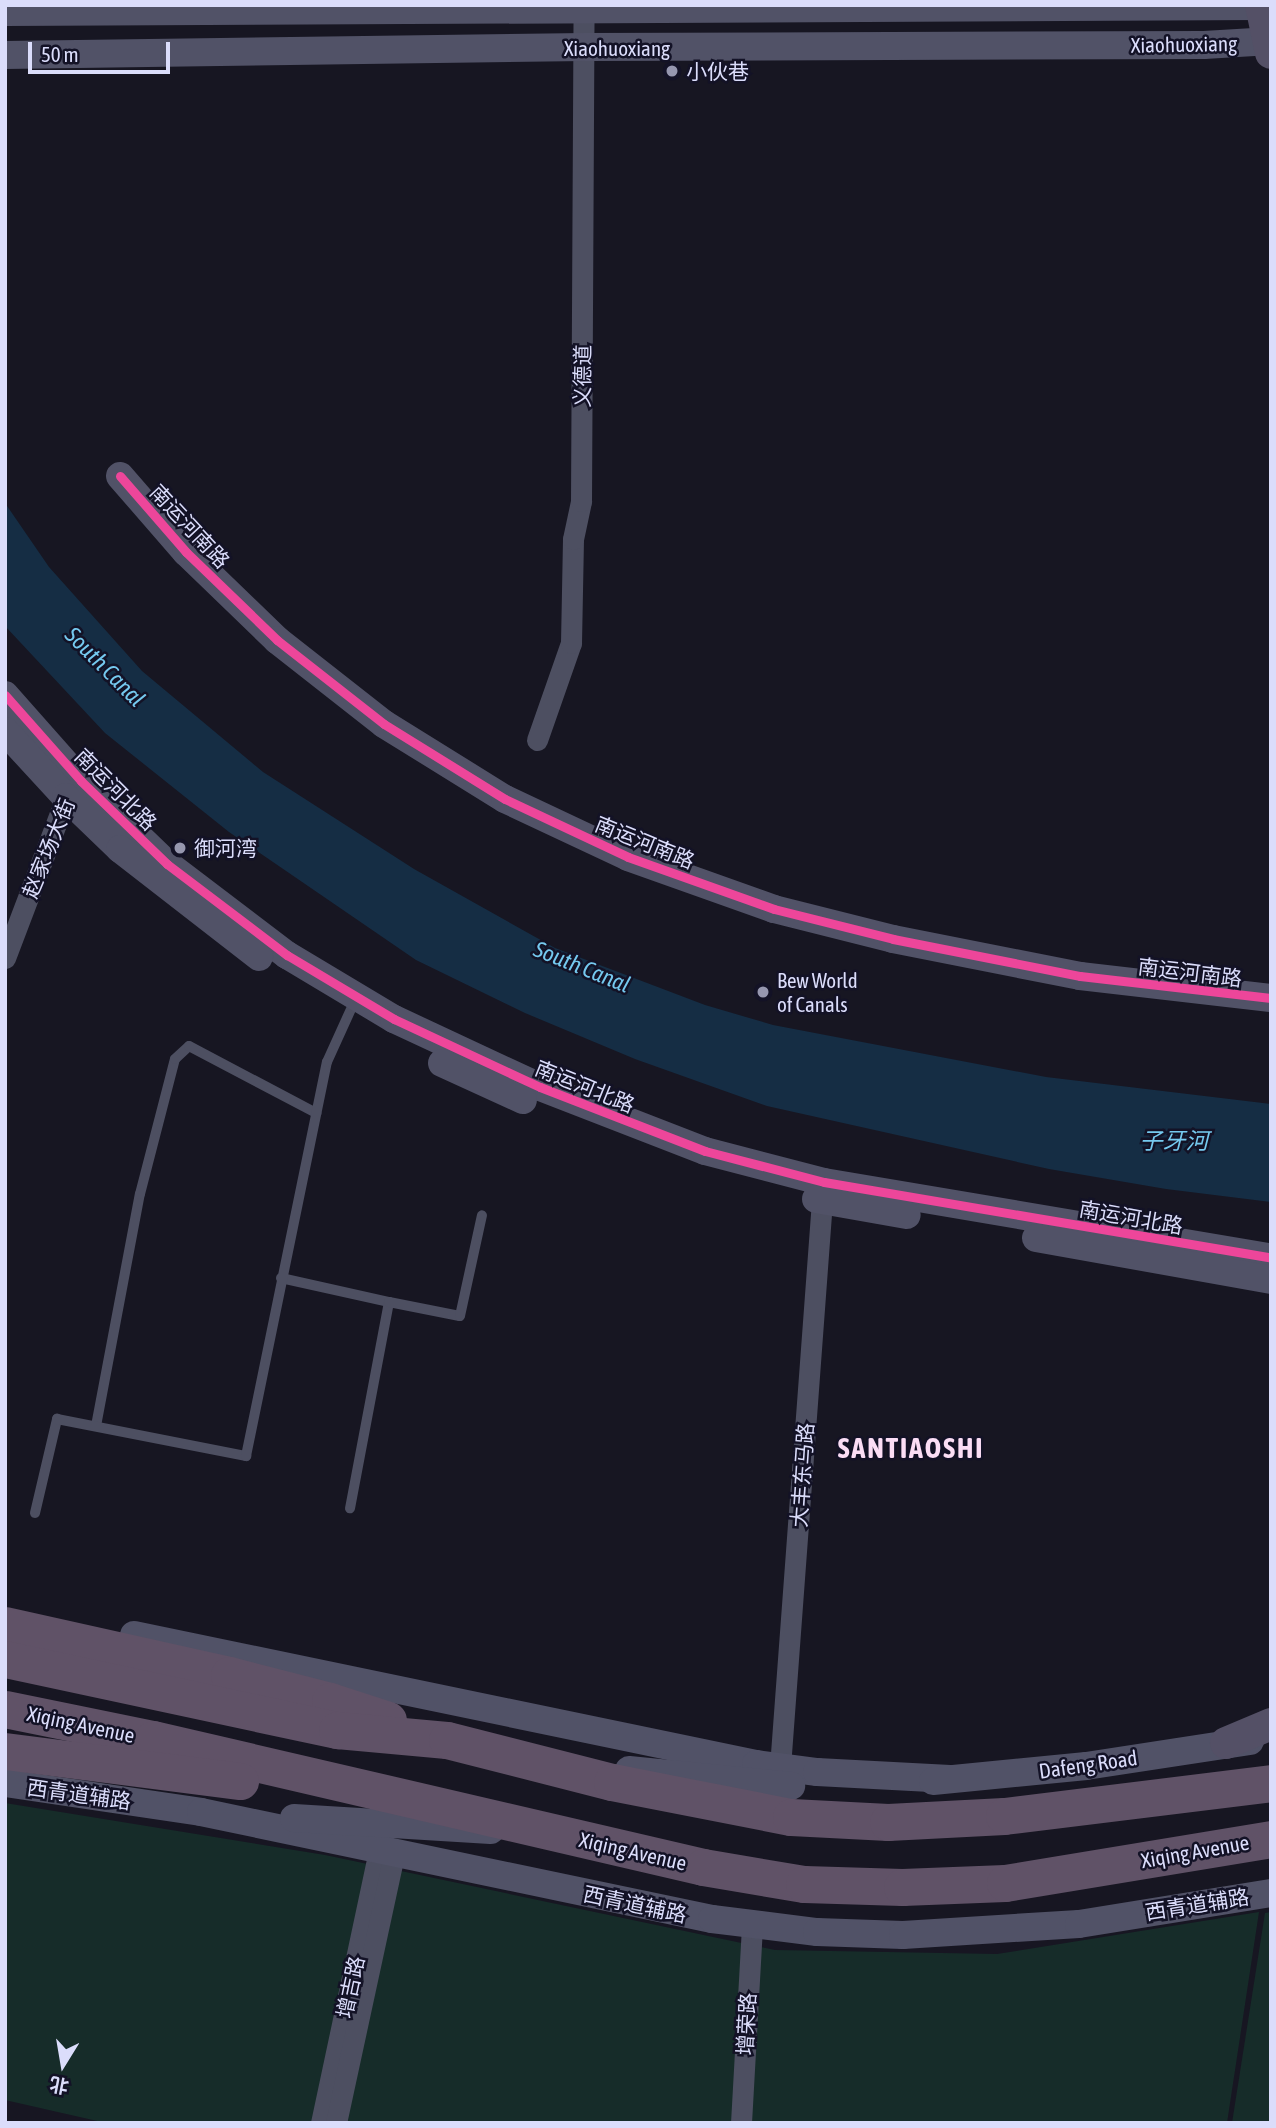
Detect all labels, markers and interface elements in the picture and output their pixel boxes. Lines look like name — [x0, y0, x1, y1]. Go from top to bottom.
scale bar — [32, 28, 173, 72]
street label: Xiaohuoxiang — [1131, 30, 1237, 58]
street label: Xiaohuoxiang — [564, 35, 670, 61]
text: 50 m — [41, 42, 79, 66]
place label: 小伙巷 — [686, 58, 749, 84]
marker: 小伙巷 — [664, 63, 680, 79]
street label: 义德道 — [569, 344, 595, 408]
street label: 南运河南路 — [145, 479, 235, 573]
water label: South Canal — [59, 621, 151, 713]
street label: 南运河北路 — [70, 743, 162, 835]
street label: 赵家场大街 — [17, 795, 79, 901]
street label: 南运河南路 — [592, 811, 698, 873]
place label: 御河湾 — [194, 835, 257, 861]
marker: 御河湾 — [172, 840, 188, 856]
water label: South Canal — [530, 935, 634, 999]
street label: 南运河南路 — [1136, 953, 1244, 991]
place label: Bew World of Canals — [777, 967, 858, 1017]
marker: Bew World of Canals — [755, 984, 771, 1000]
street label: 南运河北路 — [532, 1055, 638, 1117]
water label: 子牙河 — [1140, 1127, 1208, 1155]
street label: 南运河北路 — [1077, 1195, 1185, 1239]
street label: 大丰东马路 — [786, 1422, 818, 1528]
district label: SANTIAOSHI — [839, 1431, 983, 1465]
street label: Xiqing Avenue — [25, 1700, 137, 1748]
street label: Dafeng Road — [1037, 1745, 1139, 1783]
street label: 西青道辅路 — [25, 1774, 133, 1814]
street label: Xiqing Avenue — [577, 1826, 689, 1876]
street label: Xiqing Avenue — [1139, 1829, 1251, 1873]
street label: 西青道辅路 — [581, 1881, 689, 1927]
street label: 西青道辅路 — [1143, 1883, 1251, 1925]
street label: 增吉路 — [331, 1954, 369, 2020]
street label: 增荣路 — [732, 1992, 760, 2056]
north arrow — [28, 2030, 98, 2100]
text: 北 — [48, 2073, 70, 2098]

